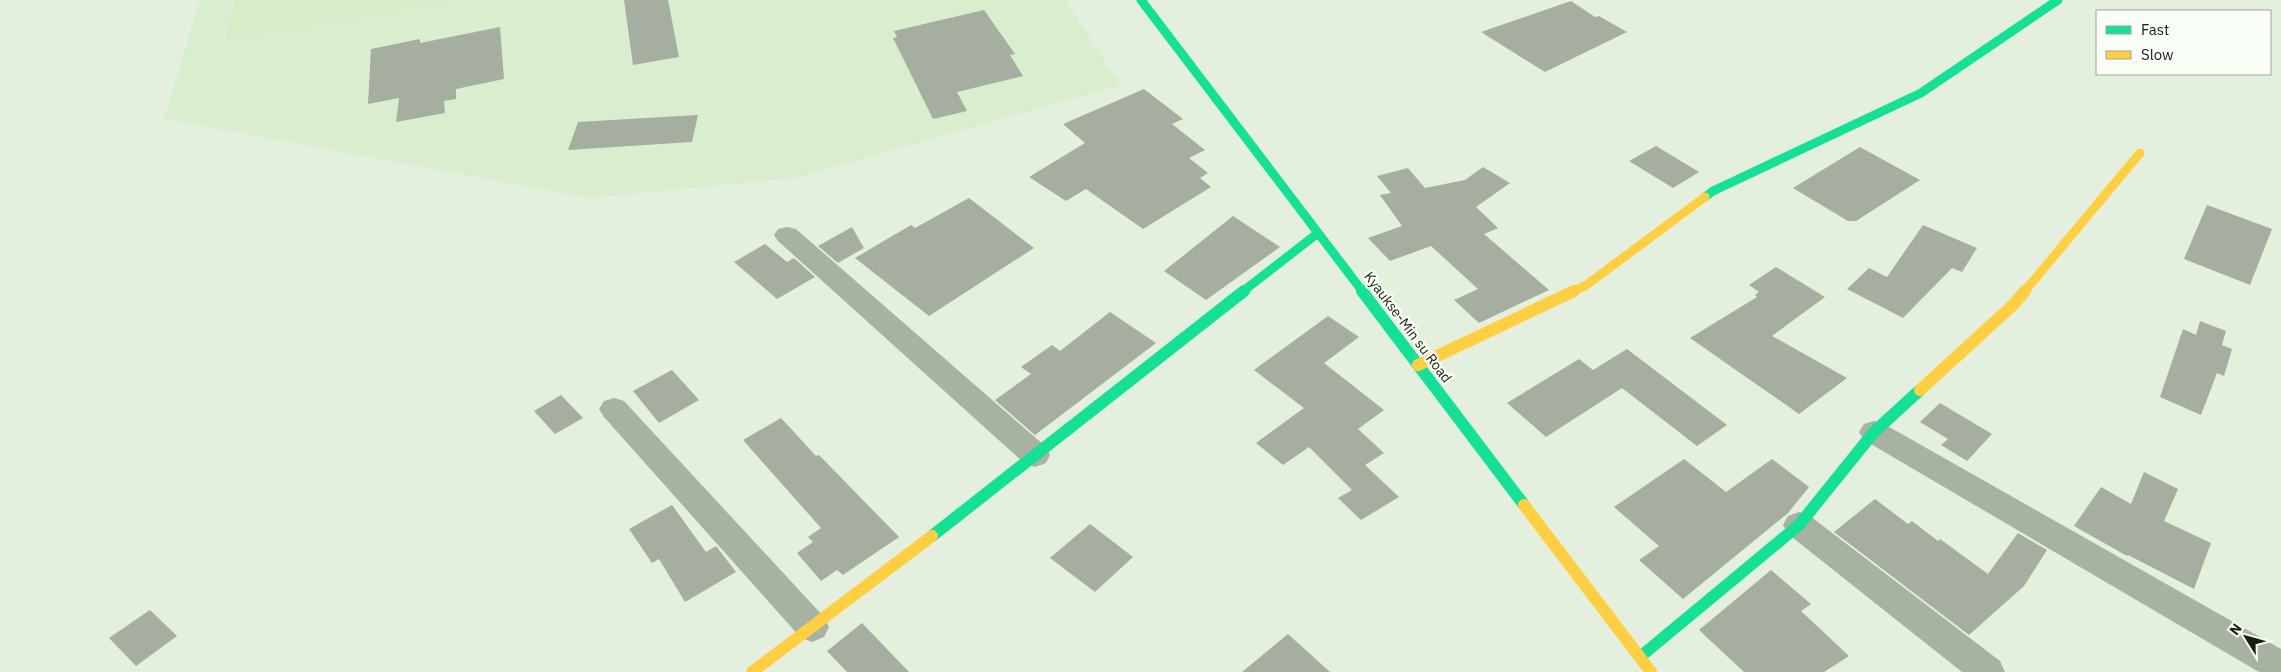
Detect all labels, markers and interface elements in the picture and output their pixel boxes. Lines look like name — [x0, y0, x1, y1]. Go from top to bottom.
legend — [2096, 10, 2271, 75]
text: Fast — [2141, 20, 2169, 39]
text: Slow — [2141, 45, 2174, 64]
street label: Kyaukse-Min su Road — [1360, 268, 1456, 386]
north arrow — [2221, 612, 2271, 662]
text: N — [2225, 620, 2246, 639]

